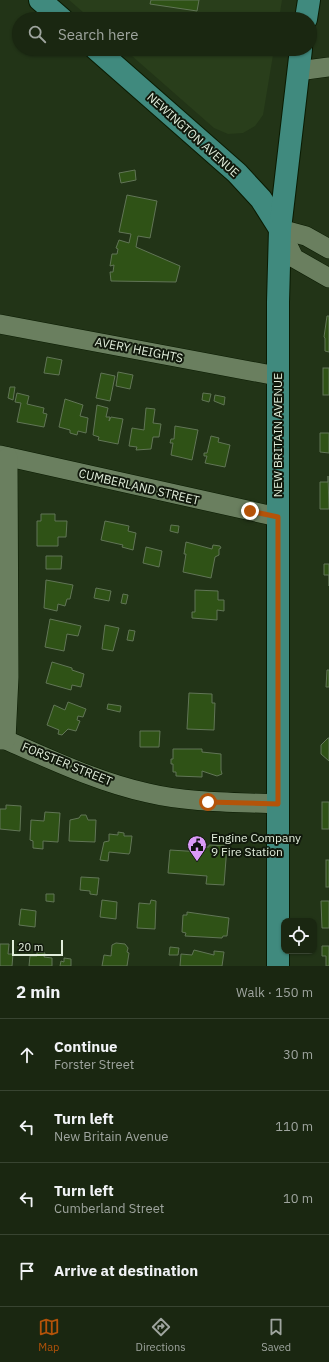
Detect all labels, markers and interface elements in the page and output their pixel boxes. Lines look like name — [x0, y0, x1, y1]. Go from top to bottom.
search box — [12, 12, 317, 56]
icon: search — [26, 23, 48, 45]
text: Search here — [58, 25, 138, 44]
street label: NEWINGTON AVENUE — [144, 89, 243, 180]
street label: AVERY HEIGHTS — [94, 334, 184, 365]
street label: NEW BRITAIN AVENUE — [270, 373, 285, 497]
street label: CUMBERLAND STREET — [77, 465, 201, 508]
route end — [241, 502, 259, 520]
street label: FORSTER STREET — [20, 739, 115, 789]
route start — [199, 793, 217, 811]
place label: Engine Company 9 Fire Station — [211, 830, 301, 859]
public building icon: Engine Company 9 Fire Station — [186, 834, 208, 862]
map controls — [281, 918, 317, 954]
button: locate — [281, 918, 317, 954]
scale bar — [12, 938, 63, 957]
text: 20 m — [18, 940, 43, 954]
text: 2 min — [16, 981, 60, 1003]
text: Walk · 150 m — [236, 984, 313, 1001]
text: Continue — [54, 1037, 118, 1056]
icon: ahead — [16, 1044, 38, 1066]
text: 30 m — [283, 1046, 313, 1063]
text: Forster Street — [54, 1056, 134, 1073]
text: Turn left — [54, 1109, 114, 1128]
icon: left — [16, 1116, 38, 1138]
text: 110 m — [275, 1118, 313, 1135]
text: New Britain Avenue — [54, 1128, 168, 1145]
text: Turn left — [54, 1181, 114, 1200]
icon: left — [16, 1188, 38, 1210]
text: 10 m — [283, 1190, 313, 1207]
text: Cumberland Street — [54, 1200, 164, 1217]
icon: arrive — [16, 1260, 38, 1282]
text: Arrive at destination — [54, 1261, 198, 1280]
tab: Map — [38, 1316, 60, 1354]
tab: Directions — [136, 1316, 186, 1354]
tab: Saved — [261, 1316, 291, 1354]

